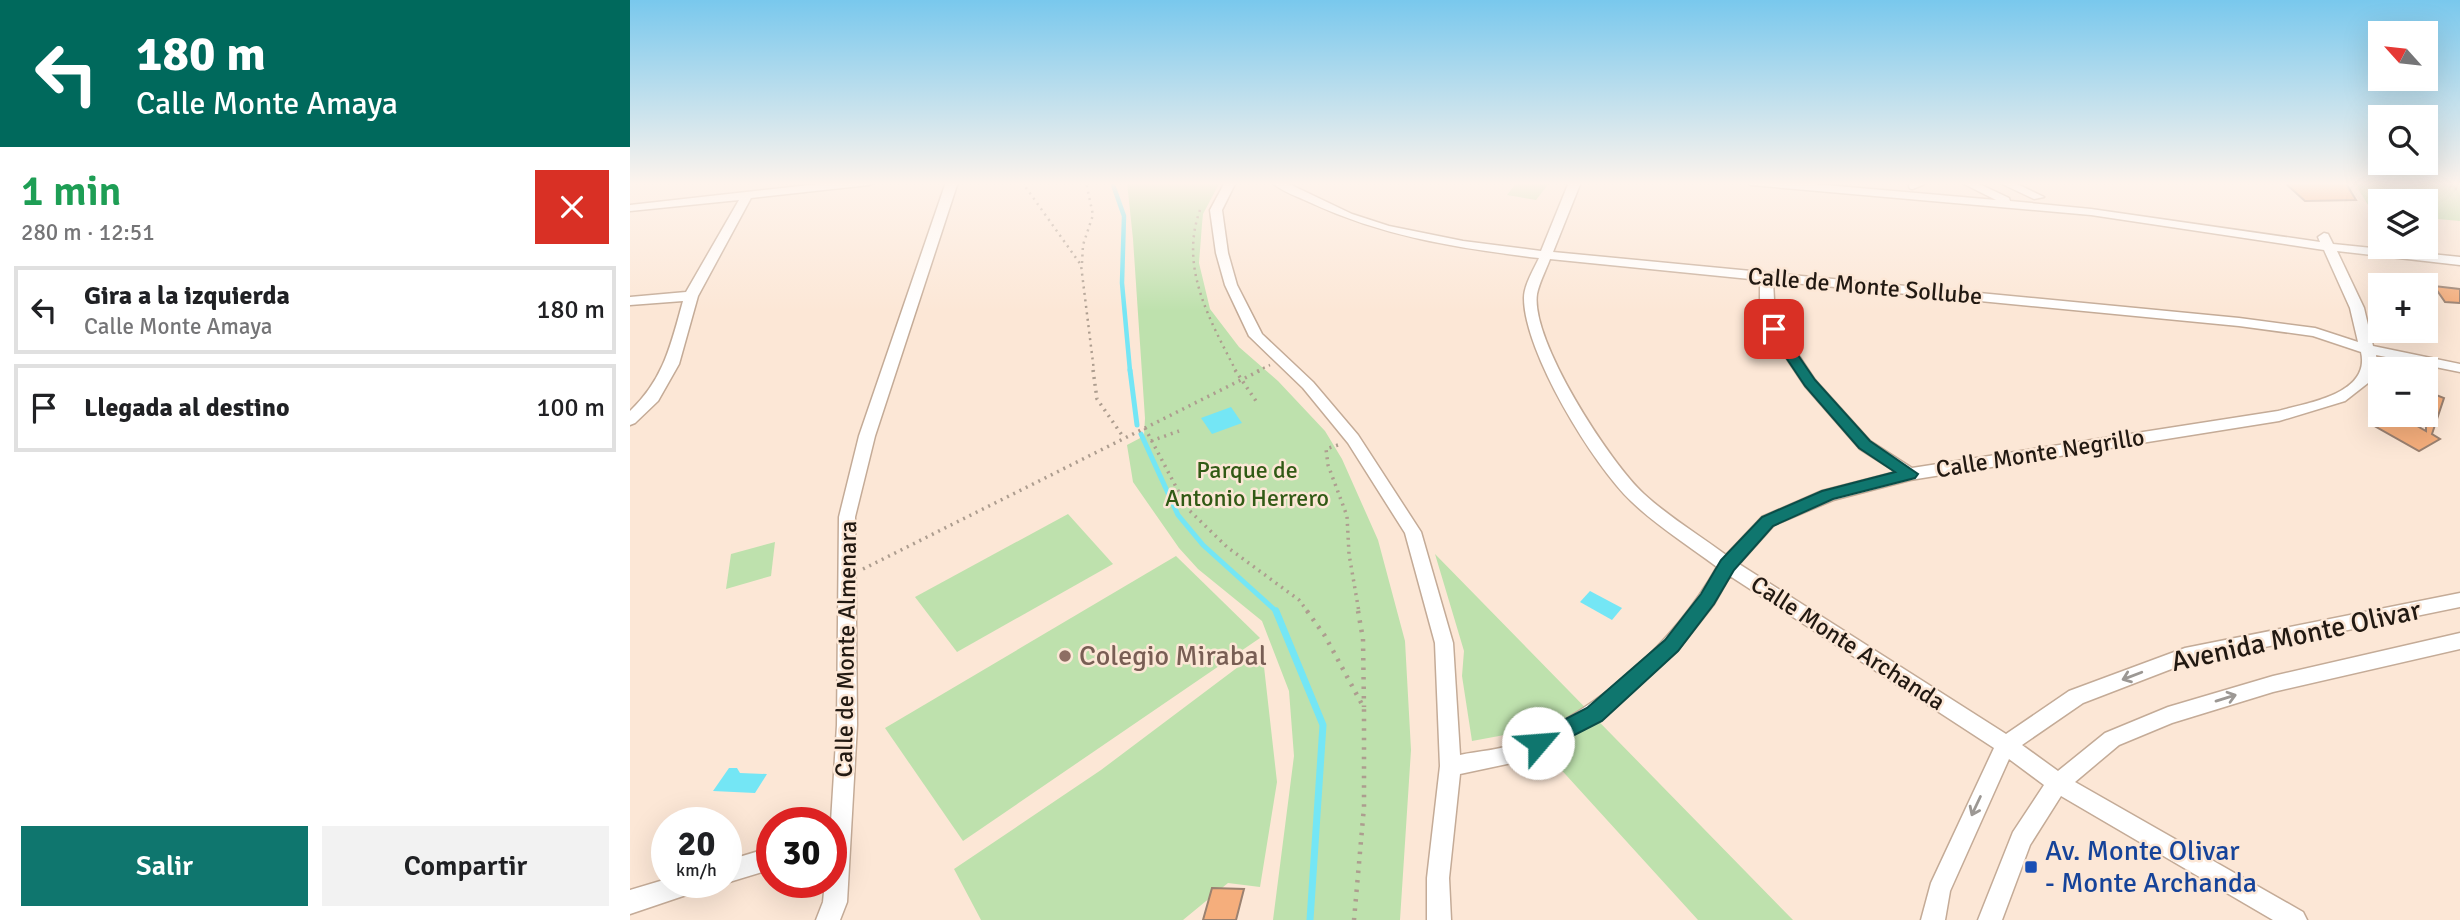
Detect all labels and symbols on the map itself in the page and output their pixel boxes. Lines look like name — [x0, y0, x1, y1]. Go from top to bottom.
north arrow — [2368, 21, 2438, 91]
street label: Calle de Monte Sollube — [1747, 261, 1983, 311]
pin — [1744, 299, 1804, 359]
street label: Calle Monte Negrillo — [1934, 422, 2146, 484]
park label: Parque de Antonio Herrero — [1165, 455, 1329, 513]
street label: Calle de Monte Almenara — [829, 520, 863, 778]
street label: Calle Monte Archanda — [1745, 569, 1951, 717]
street label: Avenida Monte Olivar — [2168, 593, 2425, 679]
place label: Colegio Mirabal — [1079, 639, 1267, 673]
marker: Colegio Mirabal — [1057, 648, 1073, 664]
one-way arrow — [2121, 671, 2143, 683]
one-way arrow — [2214, 691, 2236, 704]
position arrow — [1501, 706, 1575, 780]
one-way arrow — [1969, 795, 1982, 816]
speed limit sign: 30 — [756, 807, 847, 898]
place label: Av. Monte Olivar - Monte Archanda — [2045, 834, 2257, 900]
marker: Av. Monte Olivar - Monte Archanda — [2023, 859, 2039, 875]

